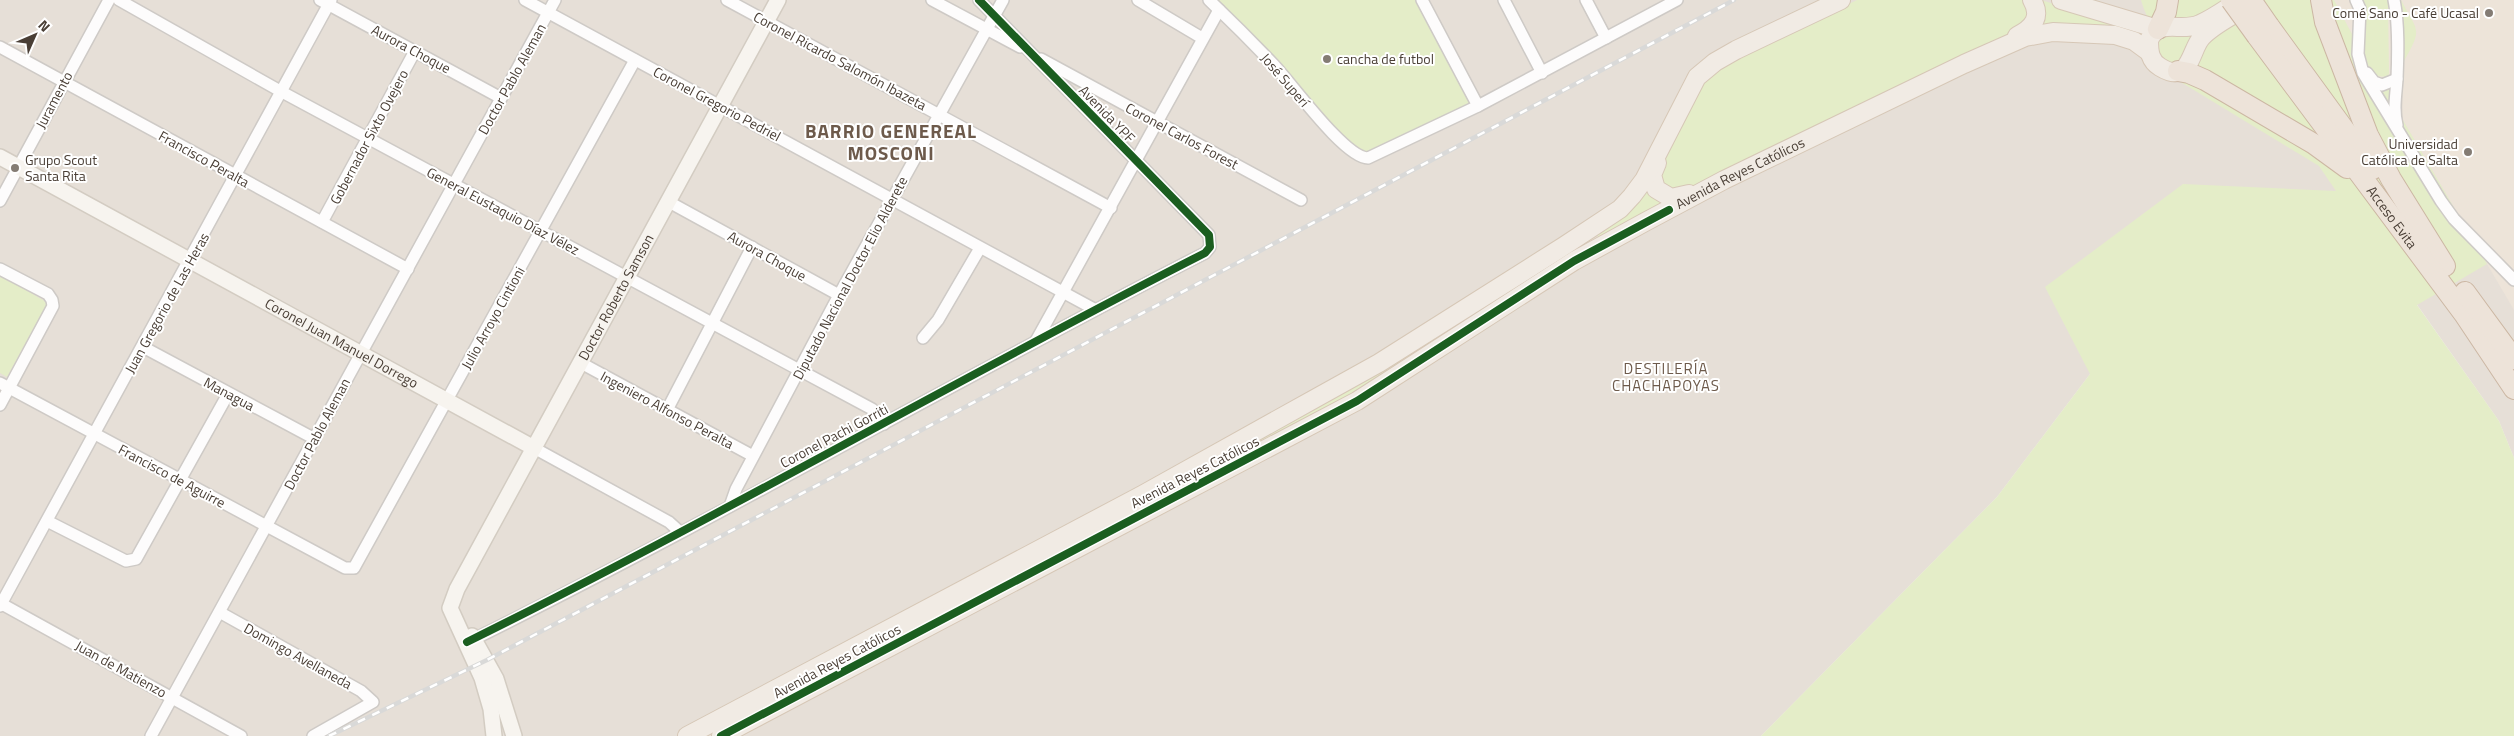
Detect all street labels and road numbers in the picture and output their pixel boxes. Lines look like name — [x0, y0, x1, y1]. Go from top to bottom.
street label: Coronel Ricardo Salomón Ibazeta — [750, 6, 930, 115]
street label: Aurora Choque — [368, 19, 455, 78]
street label: Doctor Pablo Aleman — [472, 19, 551, 138]
street label: José Superí — [1256, 48, 1315, 112]
street label: Coronel Gregorio Pedriel — [650, 61, 785, 146]
street label: Gobernador Sixto Ovejero — [324, 66, 413, 208]
street label: Juramento — [30, 68, 77, 132]
street label: Avenida YPF — [1074, 80, 1140, 147]
street label: Coronel Carlos Forest — [1122, 97, 1243, 174]
street label: Francisco Peralta — [155, 125, 253, 192]
street label: Avenida Reyes Católicos — [1672, 132, 1808, 214]
street label: General Eustaquio Díaz Vélez — [423, 161, 583, 260]
street label: Diputado Nacional Doctor Elio Alderete — [787, 172, 912, 383]
street label: Acceso Evita — [2362, 181, 2423, 253]
street label: Aurora Choque — [724, 225, 810, 286]
street label: Juan Gregorio de Las Heras — [119, 229, 214, 377]
street label: Doctor Roberto Samson — [573, 230, 659, 364]
street label: Julio Arroyo Cintioni — [456, 263, 530, 373]
street label: Coronel Juan Manuel Dorrego — [261, 292, 422, 393]
street label: Ingeniero Alfonso Peralta — [597, 365, 738, 454]
street label: Managua — [200, 371, 258, 416]
street label: Doctor Pablo Aleman — [278, 374, 355, 493]
street label: Coronel Pachi Gorriti — [776, 398, 892, 473]
street label: Avenida Reyes Católicos — [1127, 430, 1263, 513]
street label: Francisco de Aguirre — [115, 438, 230, 513]
street label: Domingo Avellaneda — [240, 617, 356, 694]
street label: Avenida Reyes Católicos — [769, 618, 904, 703]
street label: Juan de Matienzo — [72, 635, 171, 702]

